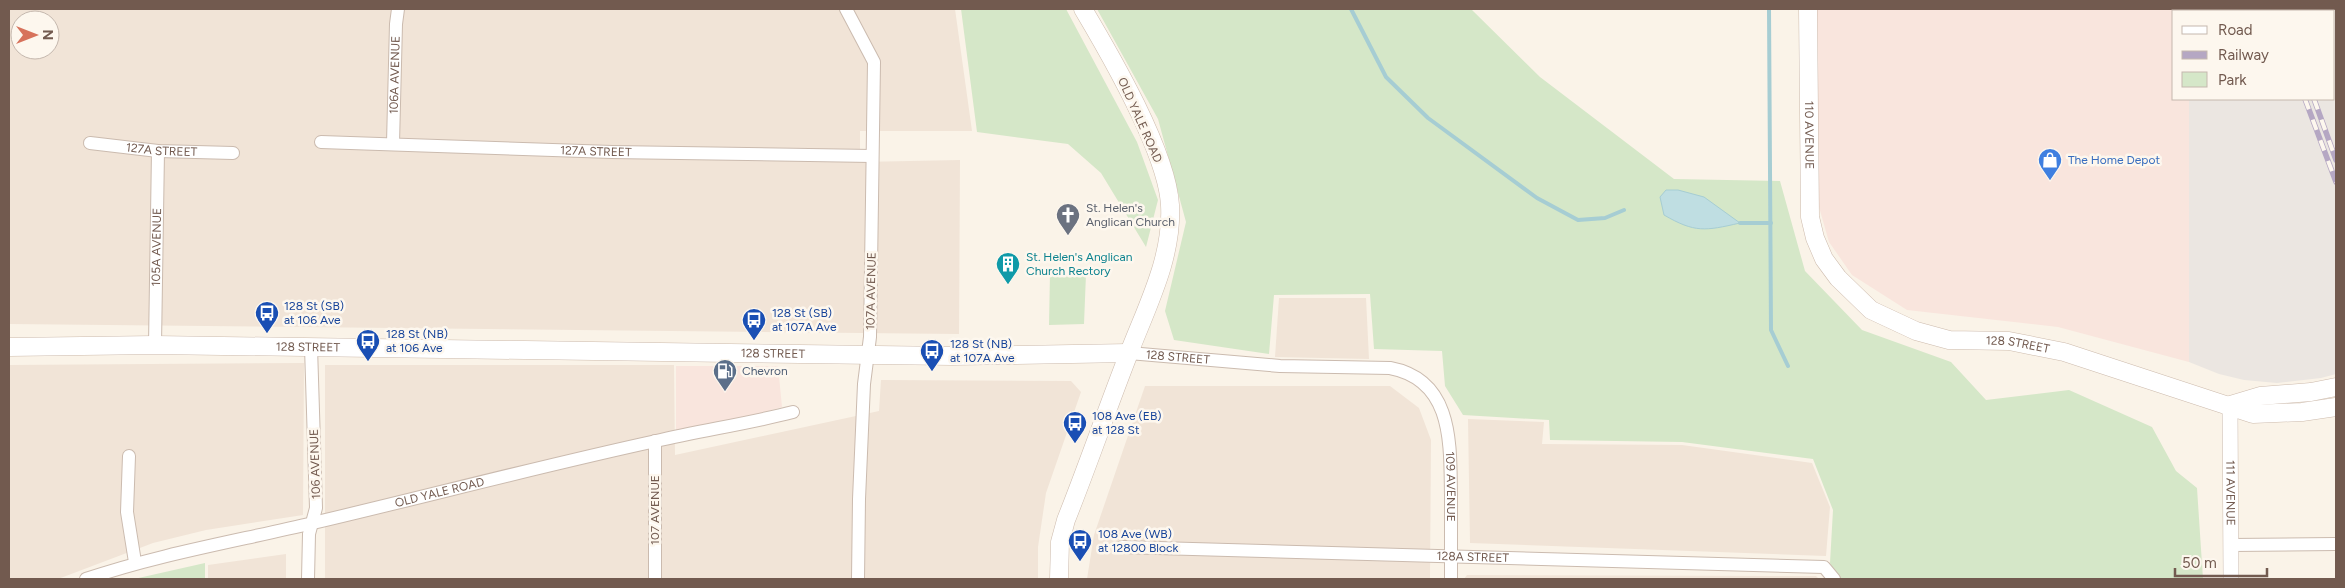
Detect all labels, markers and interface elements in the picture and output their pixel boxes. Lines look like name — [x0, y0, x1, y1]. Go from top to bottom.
north arrow — [10, 10, 60, 60]
legend — [2172, 10, 2335, 100]
text: Road — [2218, 21, 2253, 39]
text: N — [39, 30, 56, 40]
street label: 106A AVENUE — [387, 36, 403, 114]
text: Railway — [2218, 46, 2269, 64]
text: Park — [2218, 71, 2247, 89]
street label: OLD YALE ROAD — [1115, 75, 1165, 165]
street label: 110 AVENUE — [1802, 101, 1817, 169]
street label: 127A STREET — [125, 140, 198, 159]
street label: 127A STREET — [560, 143, 632, 159]
shop icon: The Home Depot — [2037, 147, 2063, 181]
place label: The Home Depot — [2068, 153, 2160, 167]
place label: St. Helen's Anglican Church — [1086, 201, 1175, 229]
church icon: St. Helen's Anglican Church — [1055, 202, 1081, 236]
street label: 105A AVENUE — [149, 208, 164, 286]
place label: St. Helen's Anglican Church Rectory — [1026, 250, 1133, 278]
building icon: St. Helen's Anglican Church Rectory — [995, 251, 1021, 285]
street label: 107A AVENUE — [863, 252, 879, 330]
place label: 128 St (SB) at 106 Ave — [284, 299, 344, 327]
bus stop icon: 128 St (SB) at 106 Ave — [254, 300, 280, 334]
place label: 128 St (SB) at 107A Ave — [772, 306, 837, 334]
bus stop icon: 128 St (SB) at 107A Ave — [741, 307, 767, 341]
place label: 128 St (NB) at 106 Ave — [386, 327, 448, 355]
bus stop icon: 128 St (NB) at 106 Ave — [355, 328, 381, 362]
street label: 128 STREET — [1986, 334, 2051, 356]
place label: 128 St (NB) at 107A Ave — [950, 337, 1015, 365]
bus stop icon: 128 St (NB) at 107A Ave — [919, 338, 945, 372]
street label: 128 STREET — [276, 340, 341, 355]
street label: 128 STREET — [741, 346, 806, 361]
street label: 128 STREET — [1145, 347, 1211, 367]
fuel station icon: Chevron — [712, 358, 738, 392]
place label: Chevron — [742, 364, 788, 378]
place label: 108 Ave (EB) at 128 St — [1092, 409, 1161, 437]
bus stop icon: 108 Ave (EB) at 128 St — [1062, 410, 1088, 444]
street label: 106 AVENUE — [307, 429, 323, 499]
street label: 109 AVENUE — [1443, 451, 1458, 522]
street label: 111 AVENUE — [2223, 460, 2238, 526]
street label: OLD YALE ROAD — [393, 475, 486, 510]
street label: 107 AVENUE — [648, 475, 662, 545]
place label: 108 Ave (WB) at 12800 Block — [1098, 527, 1178, 555]
bus stop icon: 108 Ave (WB) at 12800 Block — [1067, 528, 1093, 562]
scale bar — [2175, 546, 2268, 578]
street label: 128A STREET — [1436, 549, 1510, 565]
text: 50 m — [2182, 554, 2217, 572]

